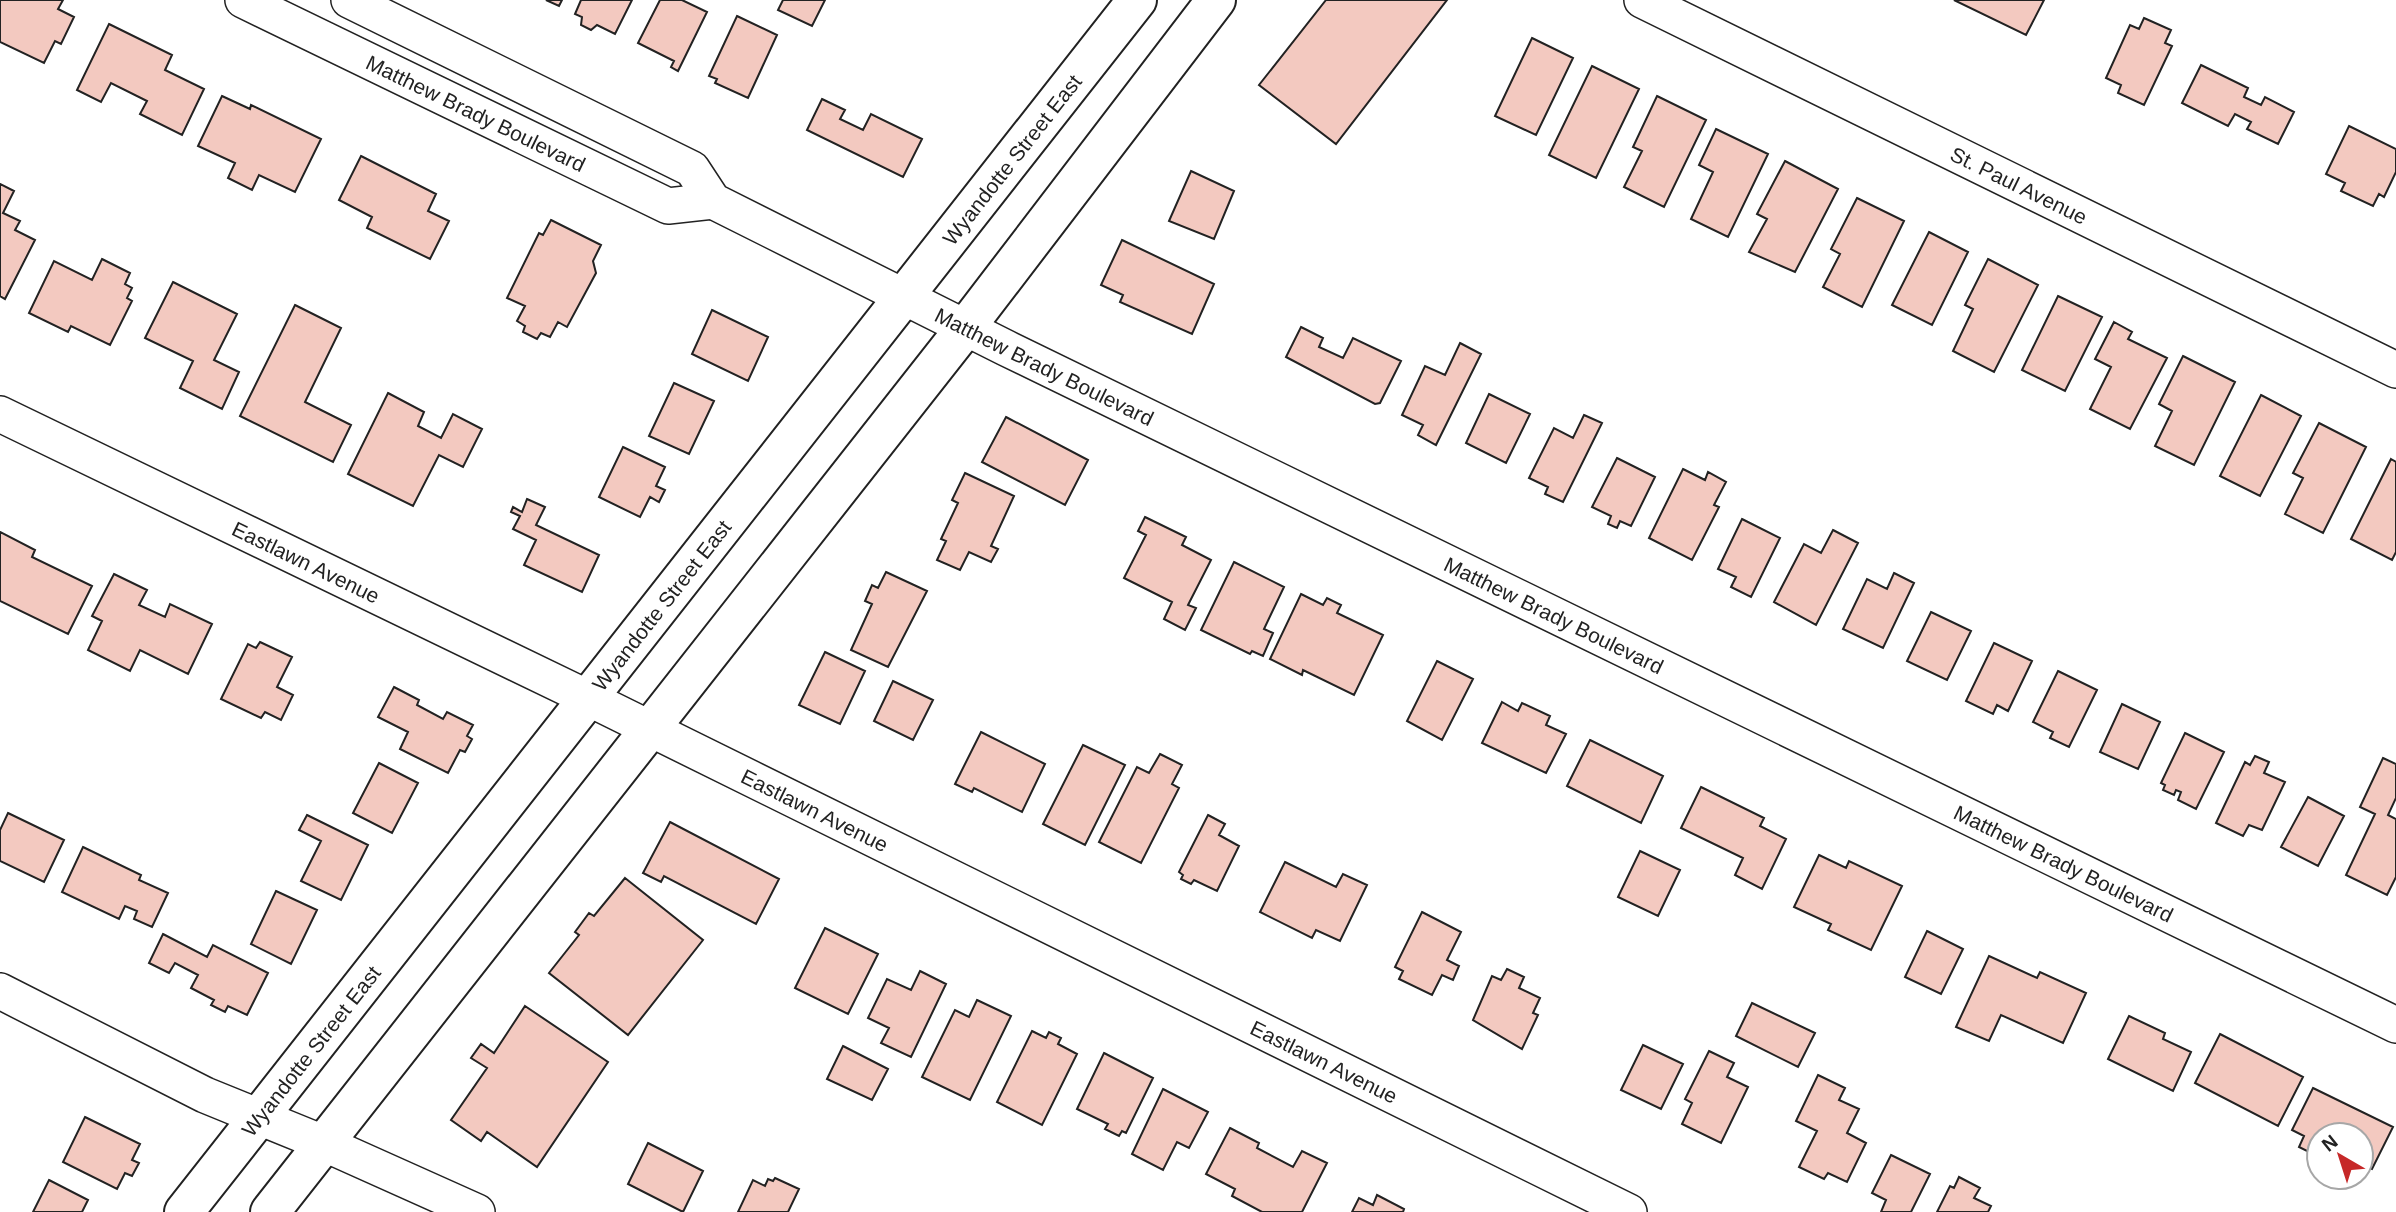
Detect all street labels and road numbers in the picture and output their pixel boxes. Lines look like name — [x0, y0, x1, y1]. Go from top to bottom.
street label: Matthew Brady Boulevard — [363, 50, 589, 176]
street label: Wyandotte Street East — [938, 70, 1086, 249]
street label: St. Paul Avenue — [1947, 142, 2091, 228]
street label: Matthew Brady Boulevard — [931, 303, 1157, 430]
street label: Wyandotte Street East — [587, 515, 735, 695]
street label: Eastlawn Avenue — [229, 517, 384, 607]
street label: Matthew Brady Boulevard — [1441, 552, 1667, 678]
street label: Eastlawn Avenue — [738, 764, 892, 856]
street label: Matthew Brady Boulevard — [1951, 800, 2177, 926]
street label: Wyandotte Street East — [237, 961, 385, 1141]
street label: Eastlawn Avenue — [1247, 1016, 1401, 1107]

